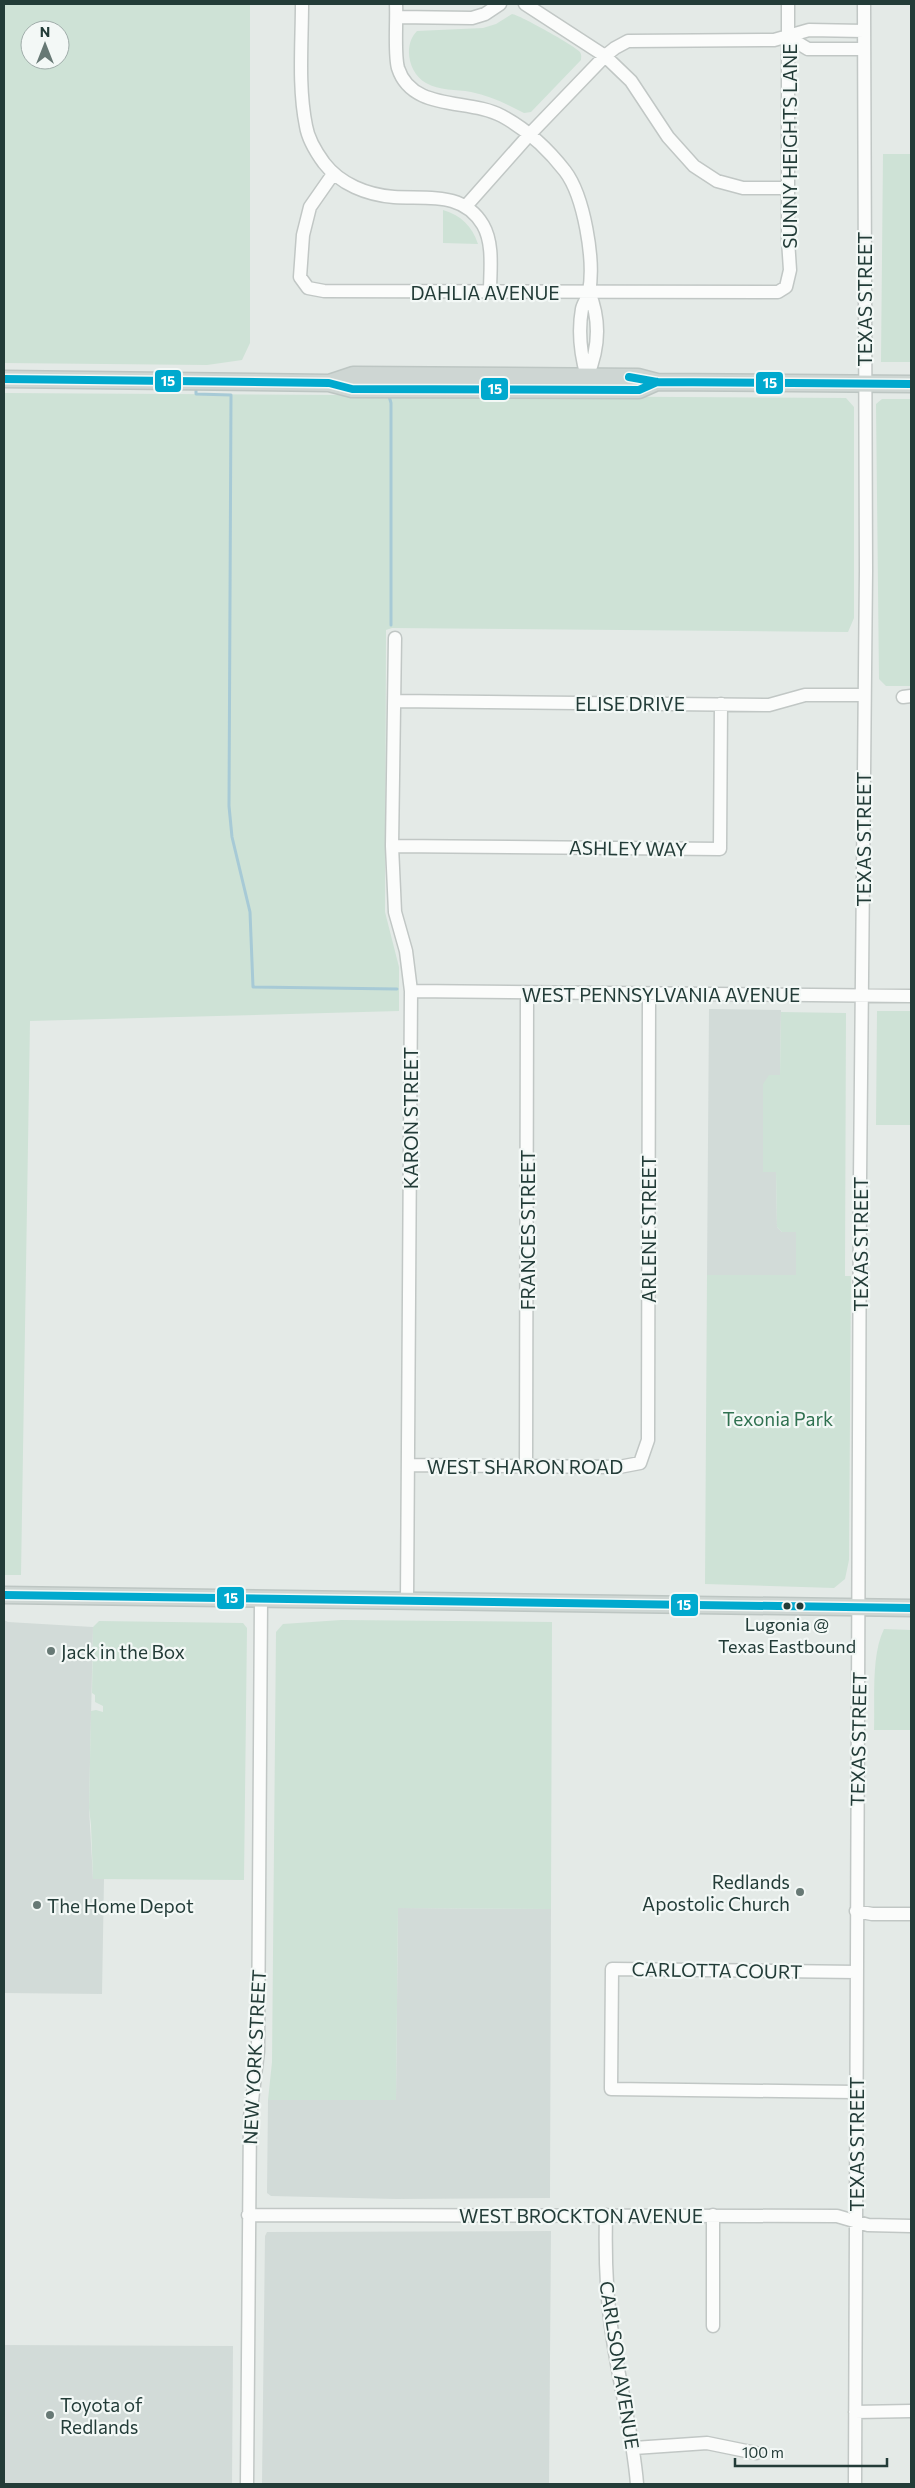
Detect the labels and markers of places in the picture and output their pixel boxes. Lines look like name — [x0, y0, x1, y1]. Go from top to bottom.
marker: Lugonia @ Texas Eastbound — [782, 1601, 792, 1611]
unlabelled marker — [795, 1601, 805, 1611]
place label: Lugonia @ Texas Eastbound — [718, 1613, 856, 1657]
place label: Jack in the Box — [61, 1640, 185, 1663]
marker: Jack in the Box — [45, 1645, 57, 1657]
place label: Redlands Apostolic Church — [642, 1870, 790, 1915]
marker: Redlands Apostolic Church — [794, 1886, 806, 1898]
place label: The Home Depot — [47, 1894, 194, 1917]
marker: The Home Depot — [31, 1899, 43, 1911]
place label: Toyota of Redlands — [60, 2393, 143, 2438]
marker: Toyota of Redlands — [44, 2409, 56, 2421]

